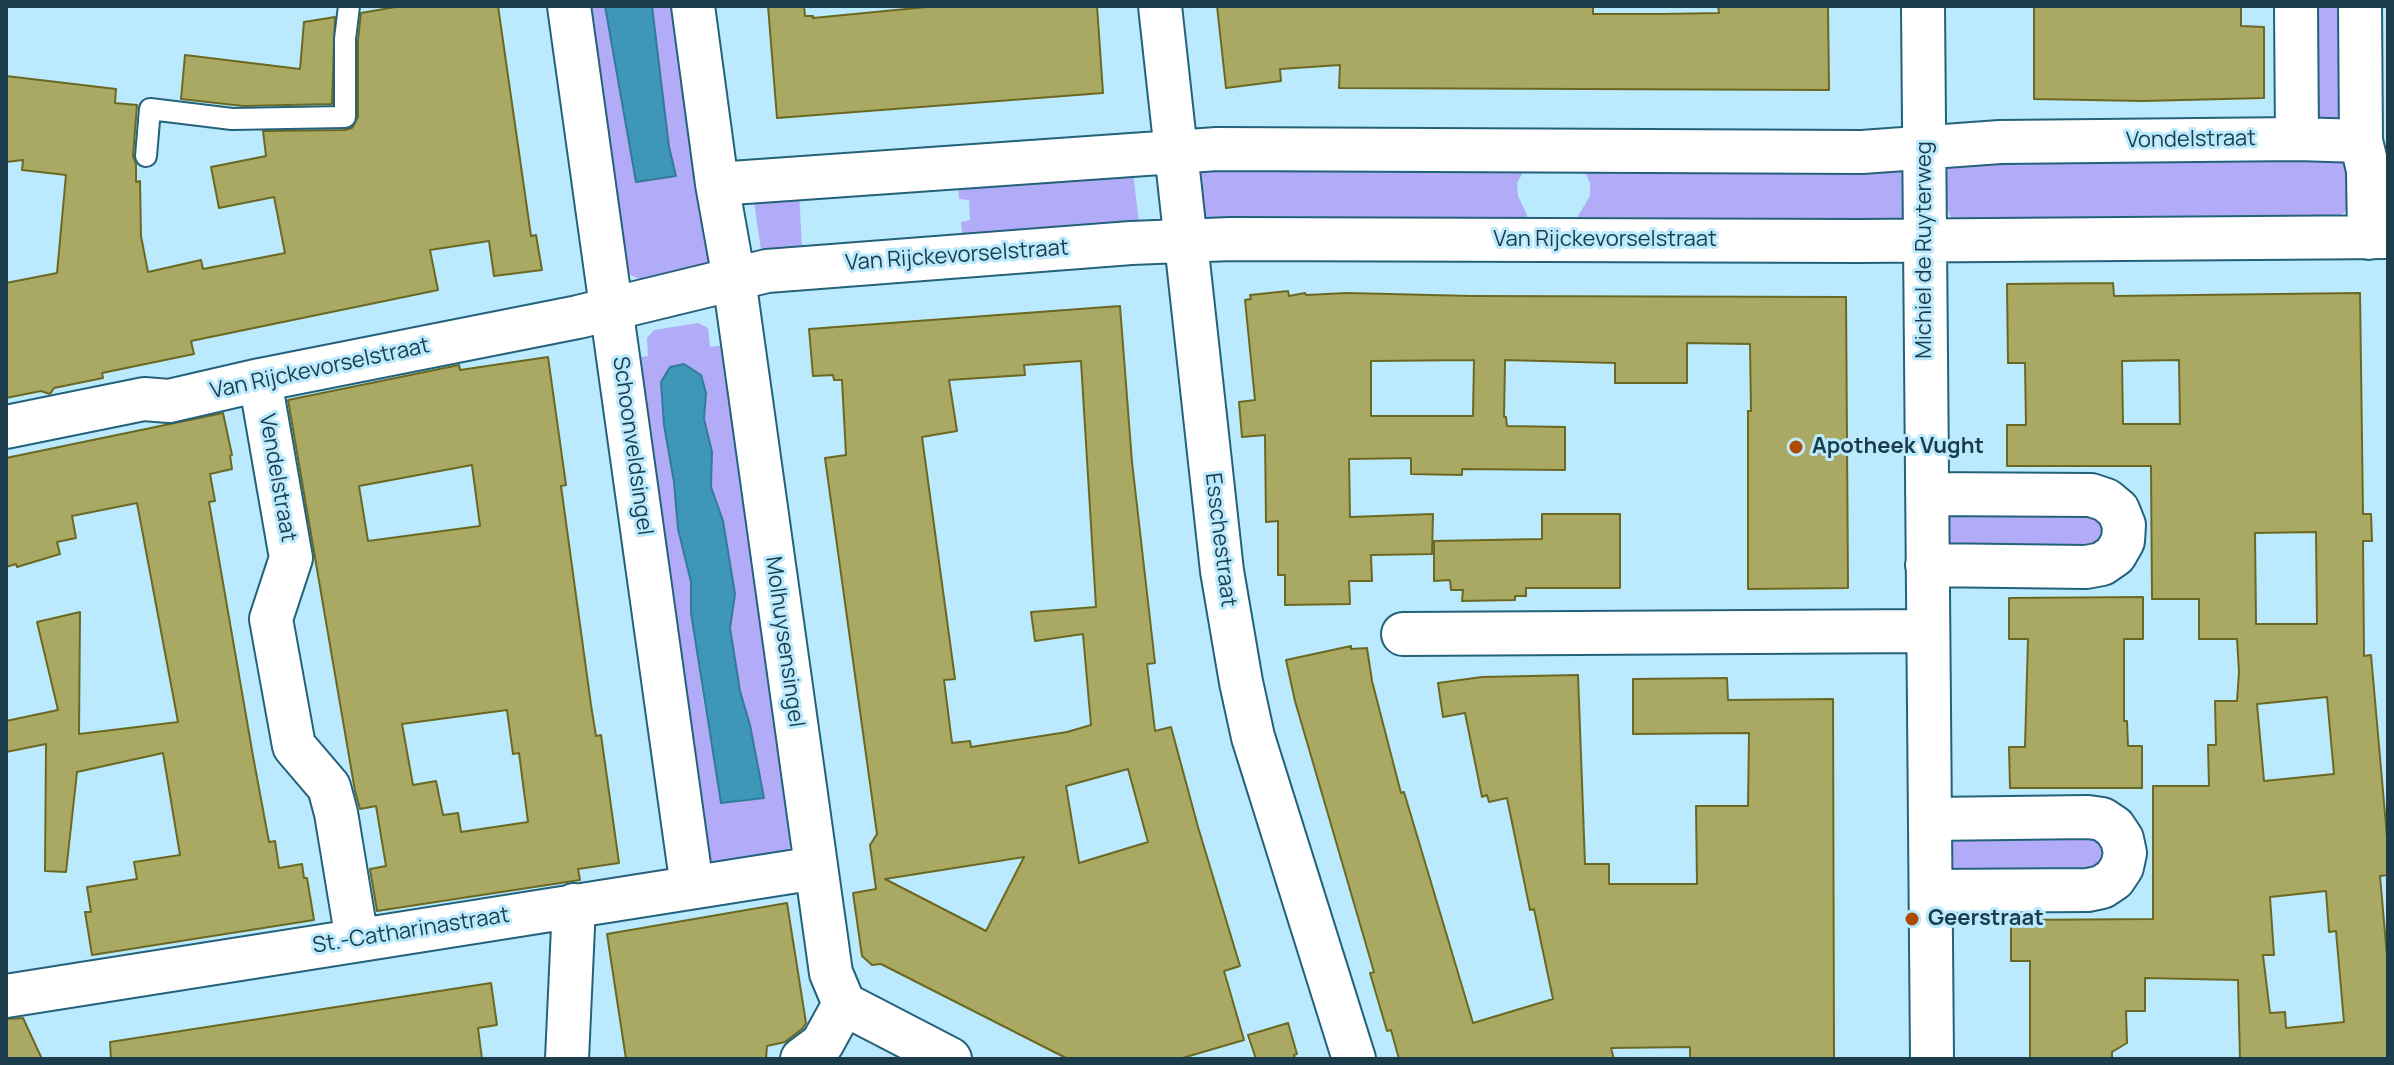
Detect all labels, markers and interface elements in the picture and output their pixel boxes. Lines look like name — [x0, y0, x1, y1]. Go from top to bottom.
street label: Vondelstraat — [2126, 126, 2256, 154]
street label: Michiel de Ruyterweg — [1912, 141, 1938, 359]
street label: Van Rijckevorselstraat — [1493, 227, 1717, 253]
street label: Van Rijckevorselstraat — [845, 235, 1069, 277]
street label: Van Rijckevorselstraat — [208, 333, 432, 405]
street label: Schoonveldsingel — [606, 355, 658, 537]
street label: Vendelstraat — [253, 412, 301, 544]
place label: Apotheek Vught — [1812, 434, 1984, 460]
marker: Apotheek Vught — [1787, 438, 1805, 456]
street label: Esschestraat — [1199, 471, 1241, 609]
street label: Molhuysensingel — [759, 555, 809, 729]
street label: St.-Catharinastraat — [311, 902, 511, 960]
place label: Geerstraat — [1928, 906, 2044, 932]
marker: Geerstraat — [1903, 910, 1921, 928]

